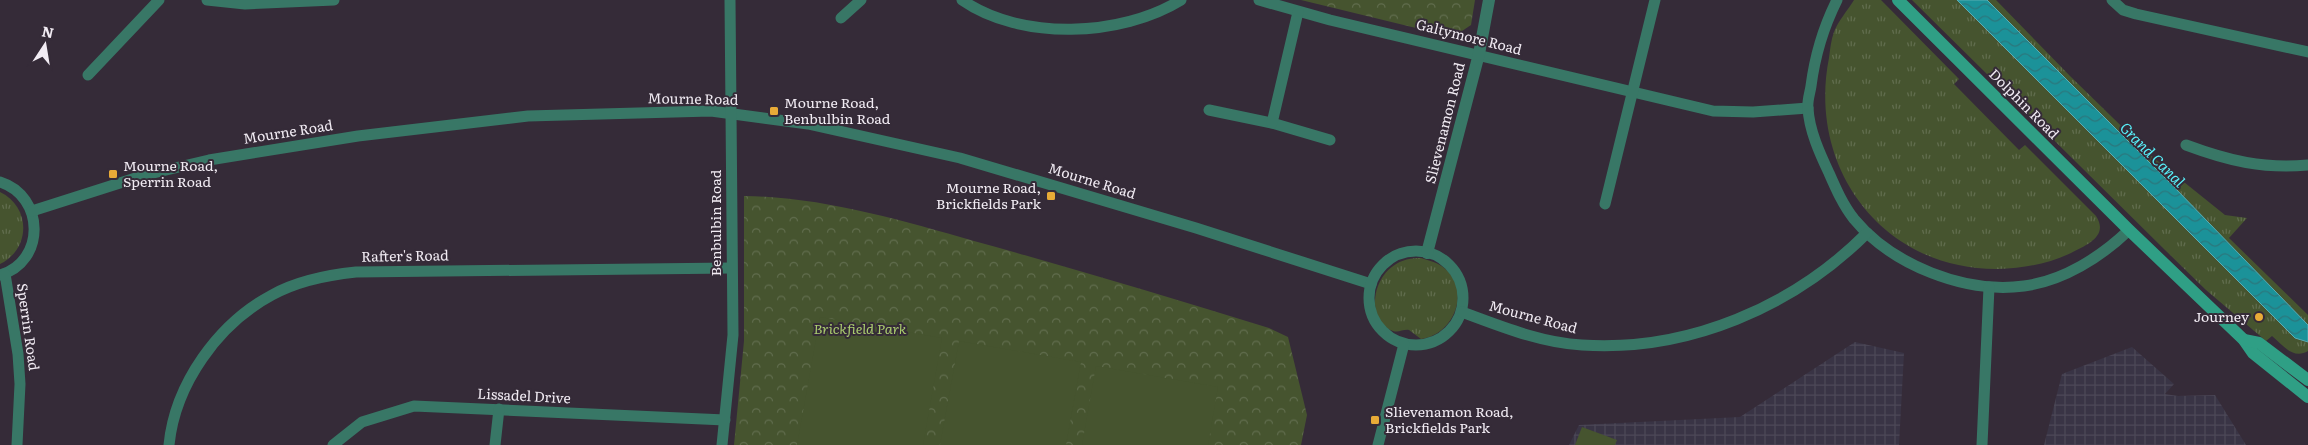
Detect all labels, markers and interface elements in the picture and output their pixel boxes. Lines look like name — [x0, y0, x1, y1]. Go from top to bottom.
street label: Galtymore Road — [1414, 13, 1525, 59]
north arrow — [20, 20, 70, 70]
text: N — [40, 20, 56, 42]
street label: Slievenamon Road — [1419, 60, 1469, 185]
street label: Dolphin Road — [1985, 64, 2065, 143]
street label: Mourne Road — [648, 87, 739, 109]
place label: Mourne Road, Benbulbin Road — [784, 92, 891, 128]
marker: Mourne Road, Benbulbin Road — [768, 105, 780, 117]
street label: Mourne Road — [242, 114, 335, 148]
water label: Grand Canal — [2115, 116, 2191, 192]
place label: Mourne Road, Sperrin Road — [123, 155, 218, 191]
street label: Mourne Road — [1046, 157, 1139, 203]
marker: Mourne Road, Sperrin Road — [107, 168, 119, 180]
street label: Benbulbin Road — [705, 169, 725, 276]
place label: Mourne Road, Brickfields Park — [936, 177, 1041, 213]
marker: Mourne Road, Brickfields Park — [1045, 190, 1057, 202]
street label: Rafter's Road — [361, 244, 449, 266]
street label: Sperrin Road — [13, 282, 45, 372]
street label: Mourne Road — [1487, 295, 1580, 338]
place label: Journey — [2194, 306, 2250, 326]
marker: Journey — [2253, 311, 2265, 323]
park label: Brickfield Park — [814, 318, 907, 338]
street label: Lissadel Drive — [477, 383, 571, 407]
place label: Slievenamon Road, Brickfields Park — [1385, 401, 1514, 437]
marker: Slievenamon Road, Brickfields Park — [1369, 414, 1381, 426]

